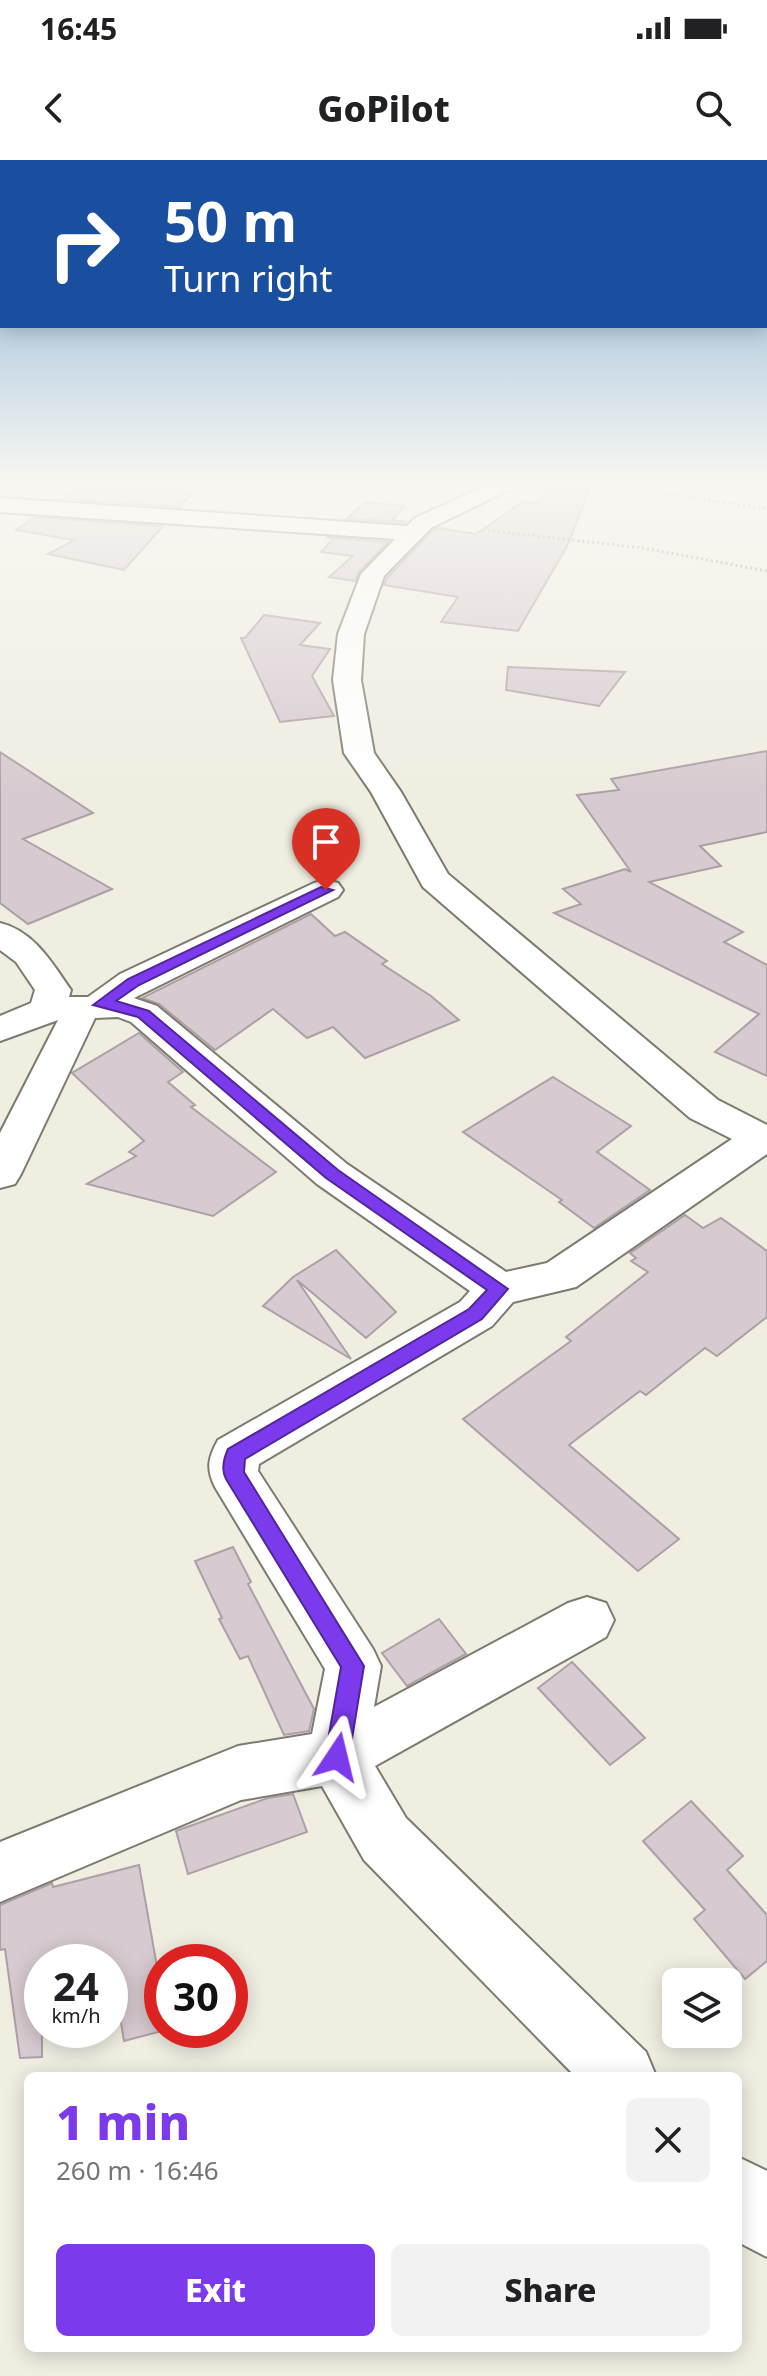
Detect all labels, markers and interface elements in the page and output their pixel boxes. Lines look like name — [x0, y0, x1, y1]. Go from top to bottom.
text: 16:45 — [40, 8, 117, 49]
text: GoPilot — [317, 84, 450, 133]
icon: back — [32, 86, 76, 130]
icon: search — [691, 86, 735, 130]
text: 50 m — [164, 182, 297, 258]
icon: right — [32, 192, 136, 296]
text: Turn right — [164, 254, 332, 303]
pin — [292, 808, 360, 890]
icon: arrive — [304, 820, 348, 864]
position arrow — [295, 1715, 379, 1799]
speed limit sign: 30 — [144, 1944, 248, 2048]
text: 24 — [53, 1958, 99, 2013]
map controls — [662, 1968, 742, 2048]
button: layers — [662, 1968, 742, 2048]
text: km/h — [51, 2002, 101, 2029]
text: 1 min — [56, 2089, 190, 2154]
button: close — [626, 2098, 710, 2182]
text: 260 m · 16:46 — [56, 2152, 219, 2188]
button: Exit — [56, 2244, 375, 2336]
button: Share — [391, 2244, 710, 2336]

